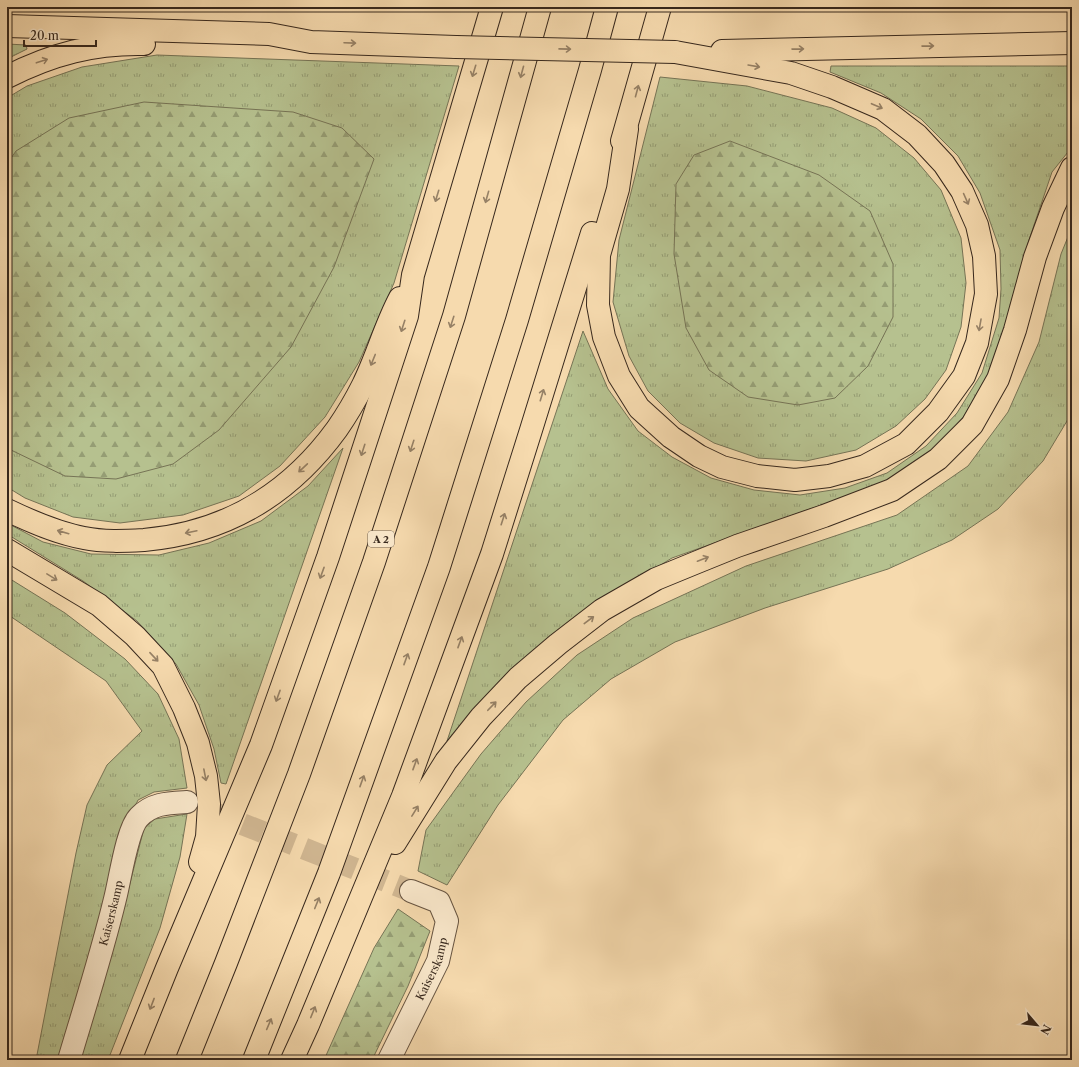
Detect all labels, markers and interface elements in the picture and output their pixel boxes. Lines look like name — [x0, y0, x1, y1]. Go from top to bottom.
scale bar — [24, 22, 96, 48]
text: 20 m — [30, 28, 59, 43]
one-way arrow — [343, 39, 356, 47]
one-way arrow — [921, 42, 934, 50]
one-way arrow — [558, 45, 571, 53]
one-way arrow — [791, 45, 804, 53]
one-way arrow — [36, 57, 49, 64]
one-way arrow — [747, 62, 760, 70]
one-way arrow — [470, 65, 477, 78]
one-way arrow — [518, 65, 525, 78]
one-way arrow — [634, 85, 641, 98]
one-way arrow — [871, 103, 883, 111]
one-way arrow — [433, 189, 440, 202]
one-way arrow — [483, 190, 491, 203]
one-way arrow — [963, 193, 970, 205]
one-way arrow — [448, 316, 456, 328]
one-way arrow — [976, 319, 984, 332]
one-way arrow — [399, 320, 406, 333]
one-way arrow — [369, 354, 377, 366]
one-way arrow — [539, 389, 546, 402]
one-way arrow — [408, 439, 415, 452]
one-way arrow — [359, 443, 366, 456]
one-way arrow — [298, 464, 308, 473]
one-way arrow — [500, 513, 507, 526]
one-way arrow — [57, 528, 70, 536]
one-way arrow — [185, 529, 198, 537]
road number: A 2 — [368, 531, 394, 547]
one-way arrow — [697, 555, 709, 563]
one-way arrow — [318, 567, 325, 580]
one-way arrow — [46, 574, 58, 582]
one-way arrow — [584, 616, 595, 624]
one-way arrow — [457, 636, 465, 648]
one-way arrow — [149, 652, 159, 662]
one-way arrow — [402, 653, 410, 665]
one-way arrow — [274, 689, 282, 701]
one-way arrow — [487, 701, 497, 711]
one-way arrow — [412, 758, 420, 770]
one-way arrow — [201, 768, 209, 781]
one-way arrow — [359, 775, 366, 788]
one-way arrow — [412, 805, 420, 817]
street label: Kaiserskamp — [96, 879, 126, 947]
one-way arrow — [314, 898, 322, 910]
street label: Kaiserskamp — [413, 936, 450, 1003]
one-way arrow — [148, 998, 156, 1010]
north arrow — [1017, 1005, 1057, 1045]
one-way arrow — [310, 1006, 317, 1018]
one-way arrow — [266, 1019, 273, 1031]
text: N — [1037, 1022, 1054, 1038]

